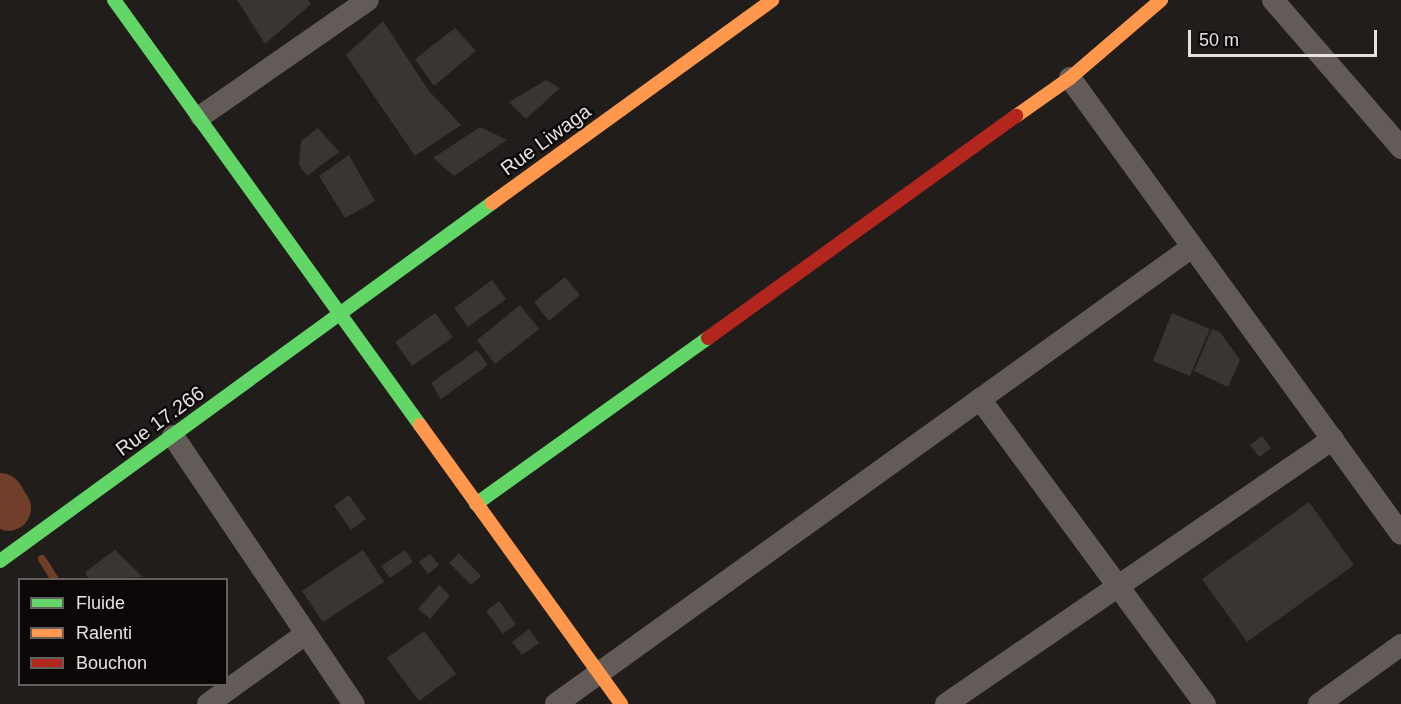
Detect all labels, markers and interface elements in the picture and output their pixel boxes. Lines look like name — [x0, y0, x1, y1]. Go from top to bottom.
scale bar — [1191, 18, 1380, 56]
text: 50 m — [1199, 30, 1239, 50]
street label: Rue Liwaga — [496, 99, 596, 181]
street label: Rue 17.266 — [111, 381, 209, 461]
legend — [18, 578, 228, 686]
text: Fluide — [76, 593, 125, 613]
text: Ralenti — [76, 623, 132, 643]
text: Bouchon — [76, 653, 147, 673]

